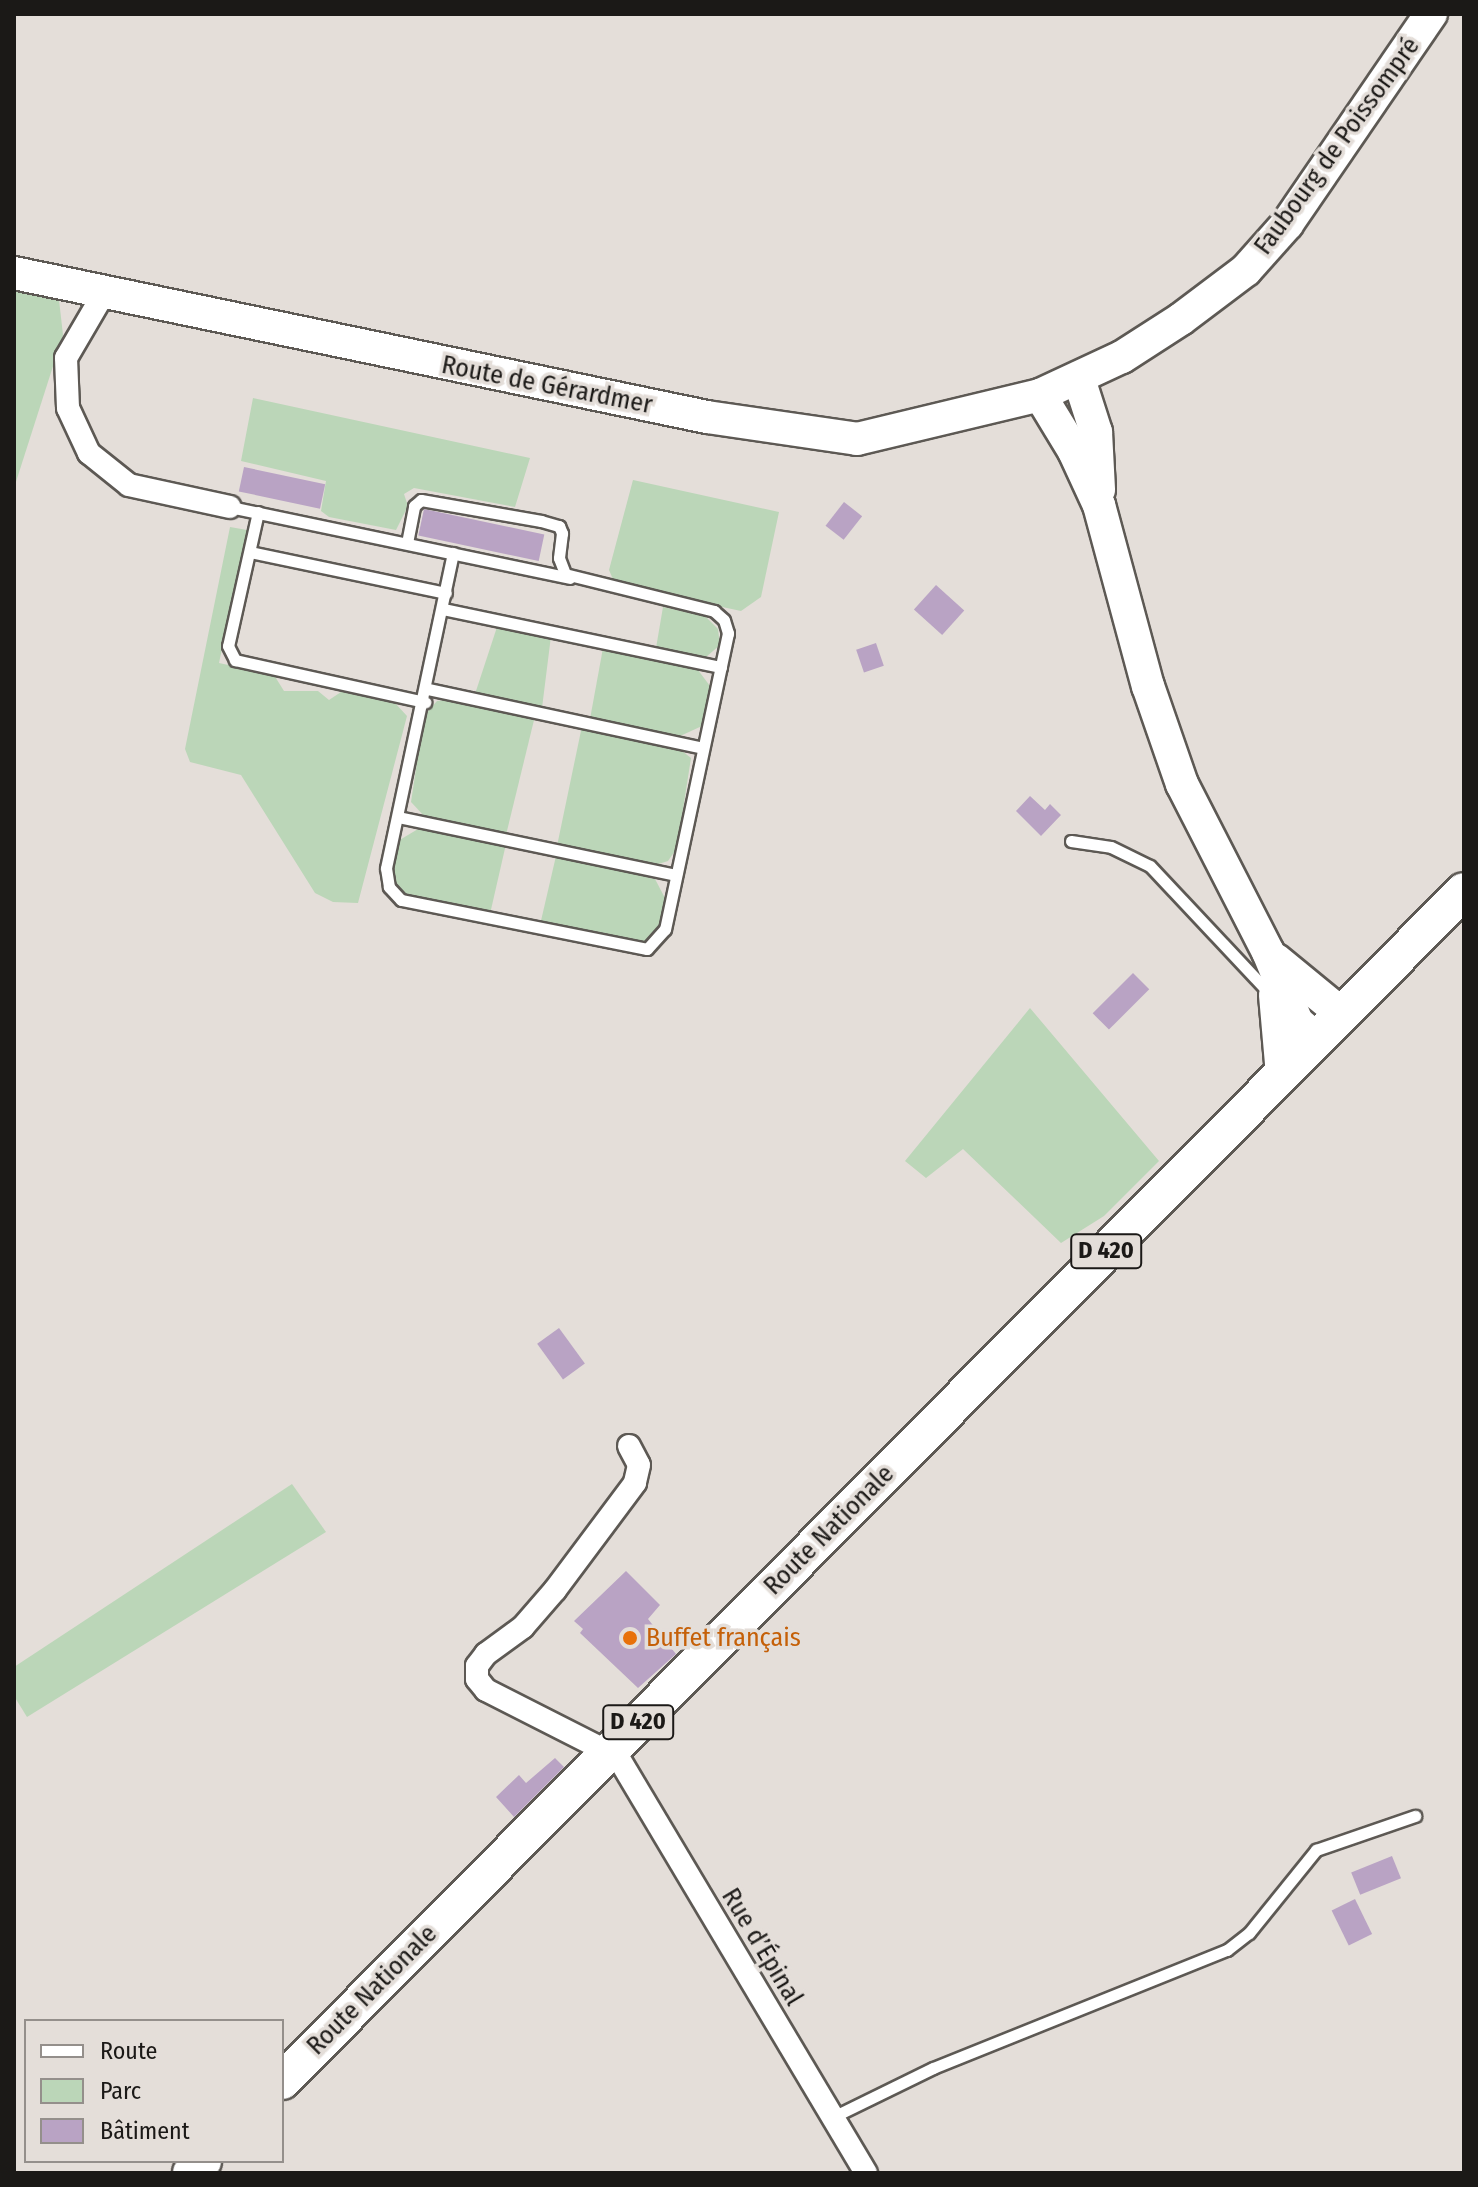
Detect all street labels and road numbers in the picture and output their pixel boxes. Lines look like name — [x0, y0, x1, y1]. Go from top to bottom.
street label: Faubourg de Poissompré — [1248, 31, 1426, 261]
street label: Route de Gérardmer — [439, 349, 655, 421]
road number: D 420 — [1070, 1231, 1142, 1271]
street label: Route Nationale — [757, 1458, 901, 1602]
road number: D 420 — [602, 1702, 674, 1742]
street label: Rue d’Épinal — [715, 1883, 809, 2011]
street label: Route Nationale — [300, 1918, 444, 2062]

